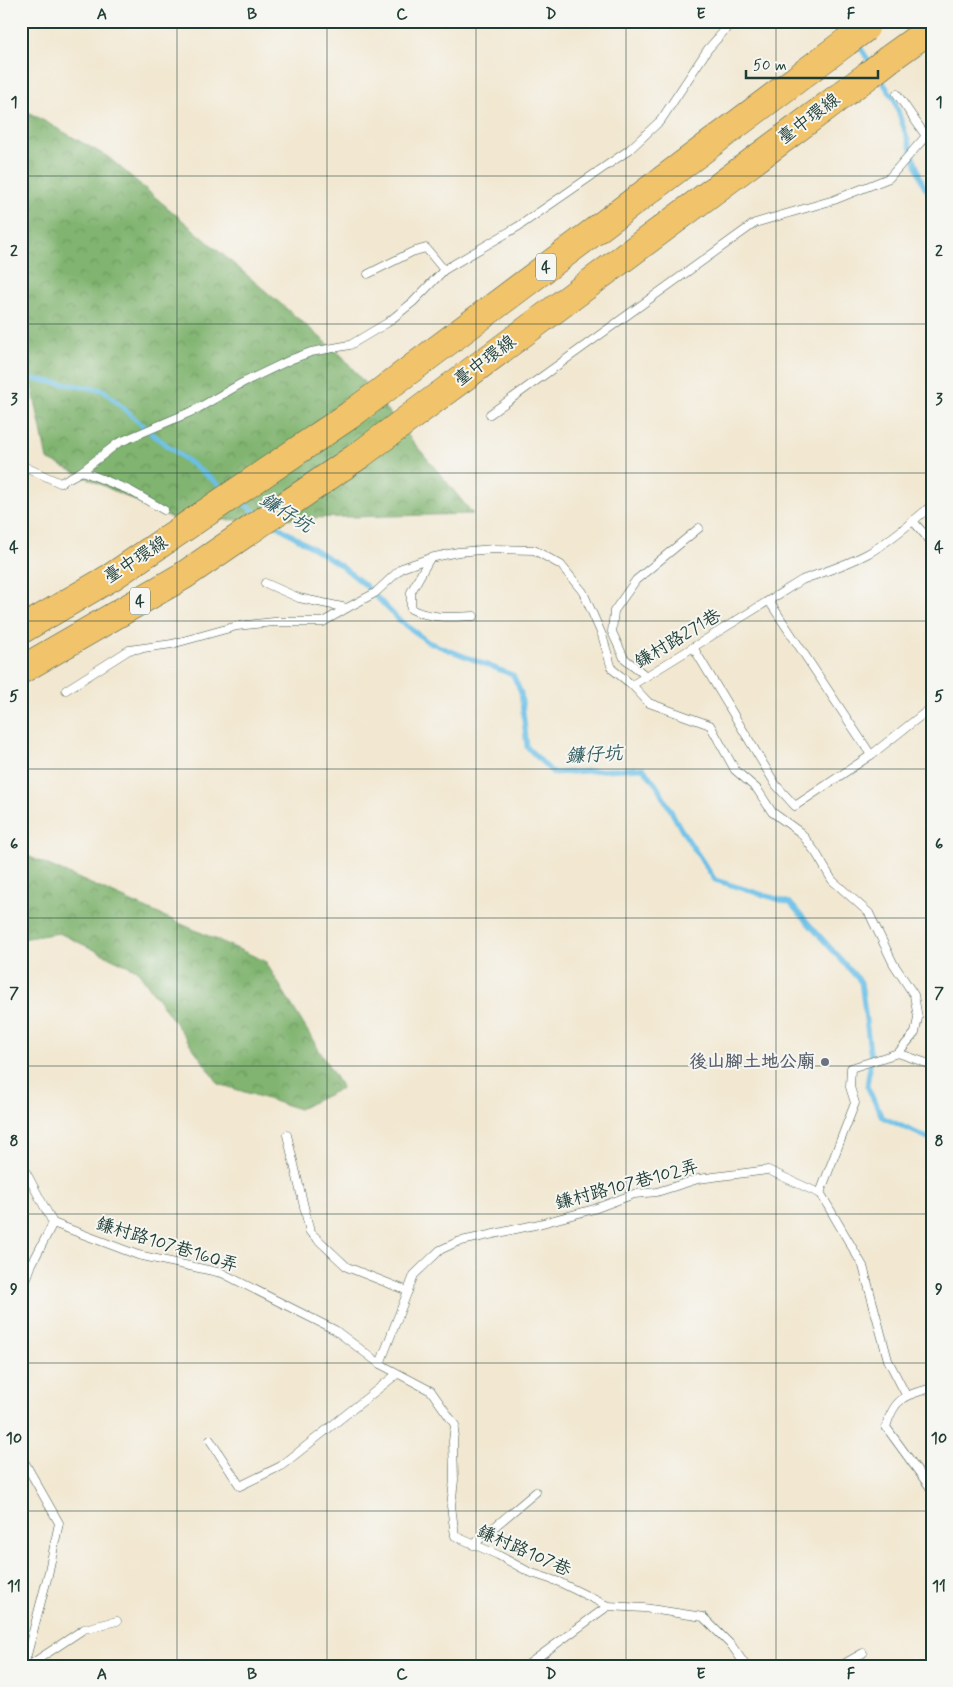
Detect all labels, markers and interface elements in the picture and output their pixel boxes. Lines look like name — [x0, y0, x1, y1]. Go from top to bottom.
text: A — [97, 4, 107, 25]
text: B — [247, 4, 257, 25]
text: C — [396, 4, 408, 25]
text: D — [545, 4, 557, 25]
text: E — [696, 4, 706, 25]
text: F — [847, 4, 856, 25]
scale bar — [746, 48, 878, 80]
text: 50 m — [753, 56, 787, 76]
street label: 臺中環線 — [773, 88, 845, 150]
text: 1 — [10, 92, 18, 113]
text: 1 — [935, 92, 943, 113]
text: 2 — [10, 241, 18, 262]
text: 2 — [935, 241, 943, 262]
road number: 4 — [536, 253, 556, 280]
street label: 臺中環線 — [449, 330, 521, 392]
text: 3 — [10, 389, 18, 410]
text: 3 — [935, 389, 943, 410]
water label: 鐮仔坑 — [255, 487, 318, 540]
street label: 臺中環線 — [99, 530, 173, 590]
text: 4 — [9, 537, 19, 558]
text: 4 — [934, 537, 944, 558]
road number: 4 — [130, 588, 150, 614]
street label: 鎌村路271巷 — [630, 604, 726, 674]
text: 5 — [9, 686, 19, 707]
text: 5 — [934, 686, 944, 707]
water label: 鐮仔坑 — [565, 741, 625, 769]
text: 6 — [10, 834, 18, 855]
text: 6 — [935, 834, 943, 855]
text: 7 — [9, 983, 19, 1004]
text: 7 — [934, 983, 944, 1004]
place label: 後山腳土地公廟 — [689, 1050, 815, 1074]
marker: 後山腳土地公廟 — [819, 1056, 831, 1068]
text: 8 — [9, 1131, 19, 1152]
text: 8 — [934, 1131, 944, 1152]
street label: 鎌村路107巷102弄 — [553, 1154, 701, 1216]
street label: 鎌村路107巷160弄 — [93, 1212, 241, 1278]
text: 9 — [10, 1279, 18, 1300]
text: 9 — [935, 1279, 943, 1300]
text: 10 — [6, 1428, 22, 1449]
text: 10 — [931, 1428, 947, 1449]
street label: 鎌村路107巷 — [473, 1520, 575, 1582]
text: 11 — [7, 1576, 21, 1597]
text: 11 — [932, 1576, 946, 1597]
text: A — [97, 1664, 107, 1685]
text: B — [247, 1664, 257, 1685]
text: C — [396, 1664, 408, 1685]
text: D — [545, 1664, 557, 1685]
text: E — [696, 1664, 706, 1685]
text: F — [847, 1664, 856, 1685]

